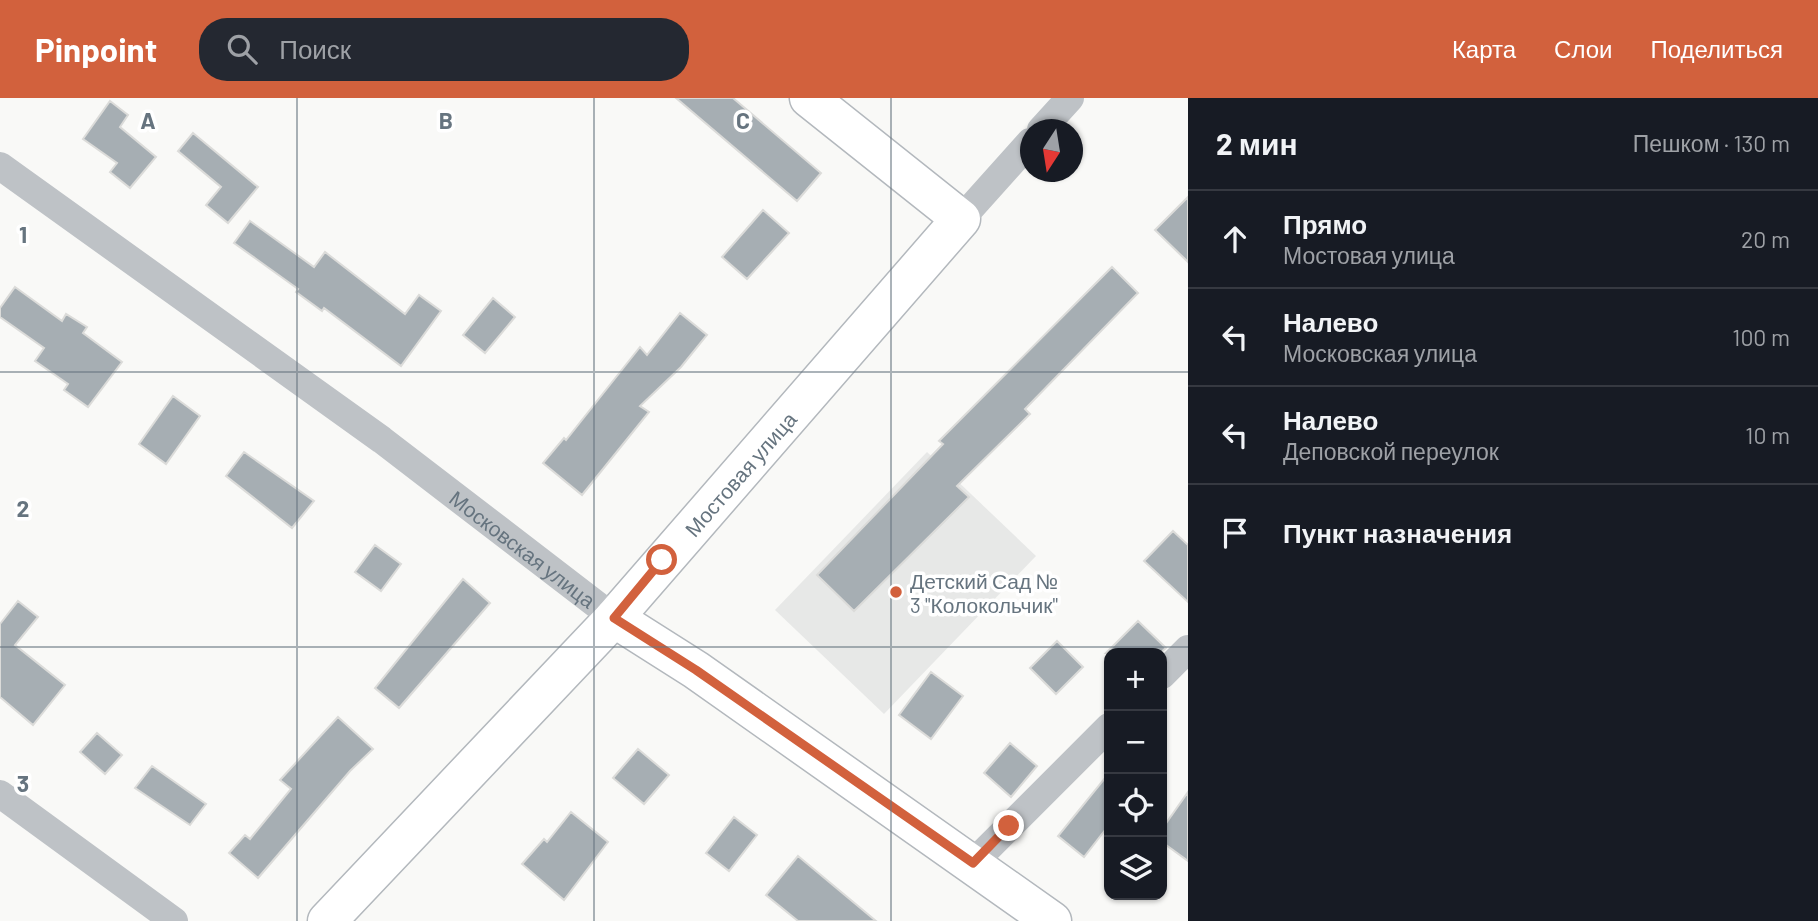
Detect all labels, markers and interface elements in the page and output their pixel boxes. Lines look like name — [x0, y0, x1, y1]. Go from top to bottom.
search box — [199, 18, 689, 81]
text: Pinpoint — [35, 29, 157, 69]
icon: search — [223, 30, 261, 68]
text: Поиск — [279, 33, 351, 64]
text: Карта — [1452, 34, 1516, 63]
text: Слои — [1554, 34, 1612, 63]
text: Поделиться — [1650, 34, 1783, 63]
text: A — [140, 106, 156, 134]
text: B — [439, 106, 453, 134]
text: C — [736, 106, 750, 134]
north arrow — [1020, 119, 1083, 182]
text: 2 мин — [1216, 125, 1298, 161]
text: Пешком · 130 m — [1633, 129, 1790, 157]
text: Прямо — [1283, 208, 1367, 239]
text: 1 — [19, 220, 27, 248]
icon: ahead — [1216, 220, 1254, 258]
text: 20 m — [1741, 225, 1790, 253]
text: Мостовая улица — [1283, 241, 1455, 269]
text: Налево — [1283, 306, 1378, 337]
icon: left — [1216, 318, 1254, 356]
text: 100 m — [1732, 323, 1790, 351]
text: Московская улица — [1283, 339, 1477, 367]
text: Налево — [1283, 404, 1378, 435]
street label: Мостовая улица — [679, 406, 801, 541]
icon: left — [1216, 416, 1254, 454]
text: 10 m — [1745, 421, 1790, 449]
text: Деповской переулок — [1283, 437, 1499, 465]
street label: Московская улица — [445, 484, 601, 612]
text: 2 — [17, 494, 29, 522]
icon: arrive — [1216, 514, 1254, 552]
text: Пункт назначения — [1283, 517, 1512, 548]
route start — [646, 544, 677, 575]
place label: Детский Сад № 3 "Колокольчик" — [910, 568, 1058, 617]
marker: Детский Сад № 3 "Колокольчик" — [888, 584, 904, 600]
map controls — [1104, 648, 1167, 900]
button: + — [1104, 648, 1167, 711]
button: − — [1104, 711, 1167, 774]
text: 3 — [17, 769, 29, 797]
button: locate — [1104, 774, 1167, 837]
route end — [993, 810, 1024, 841]
button: layers — [1104, 837, 1167, 900]

